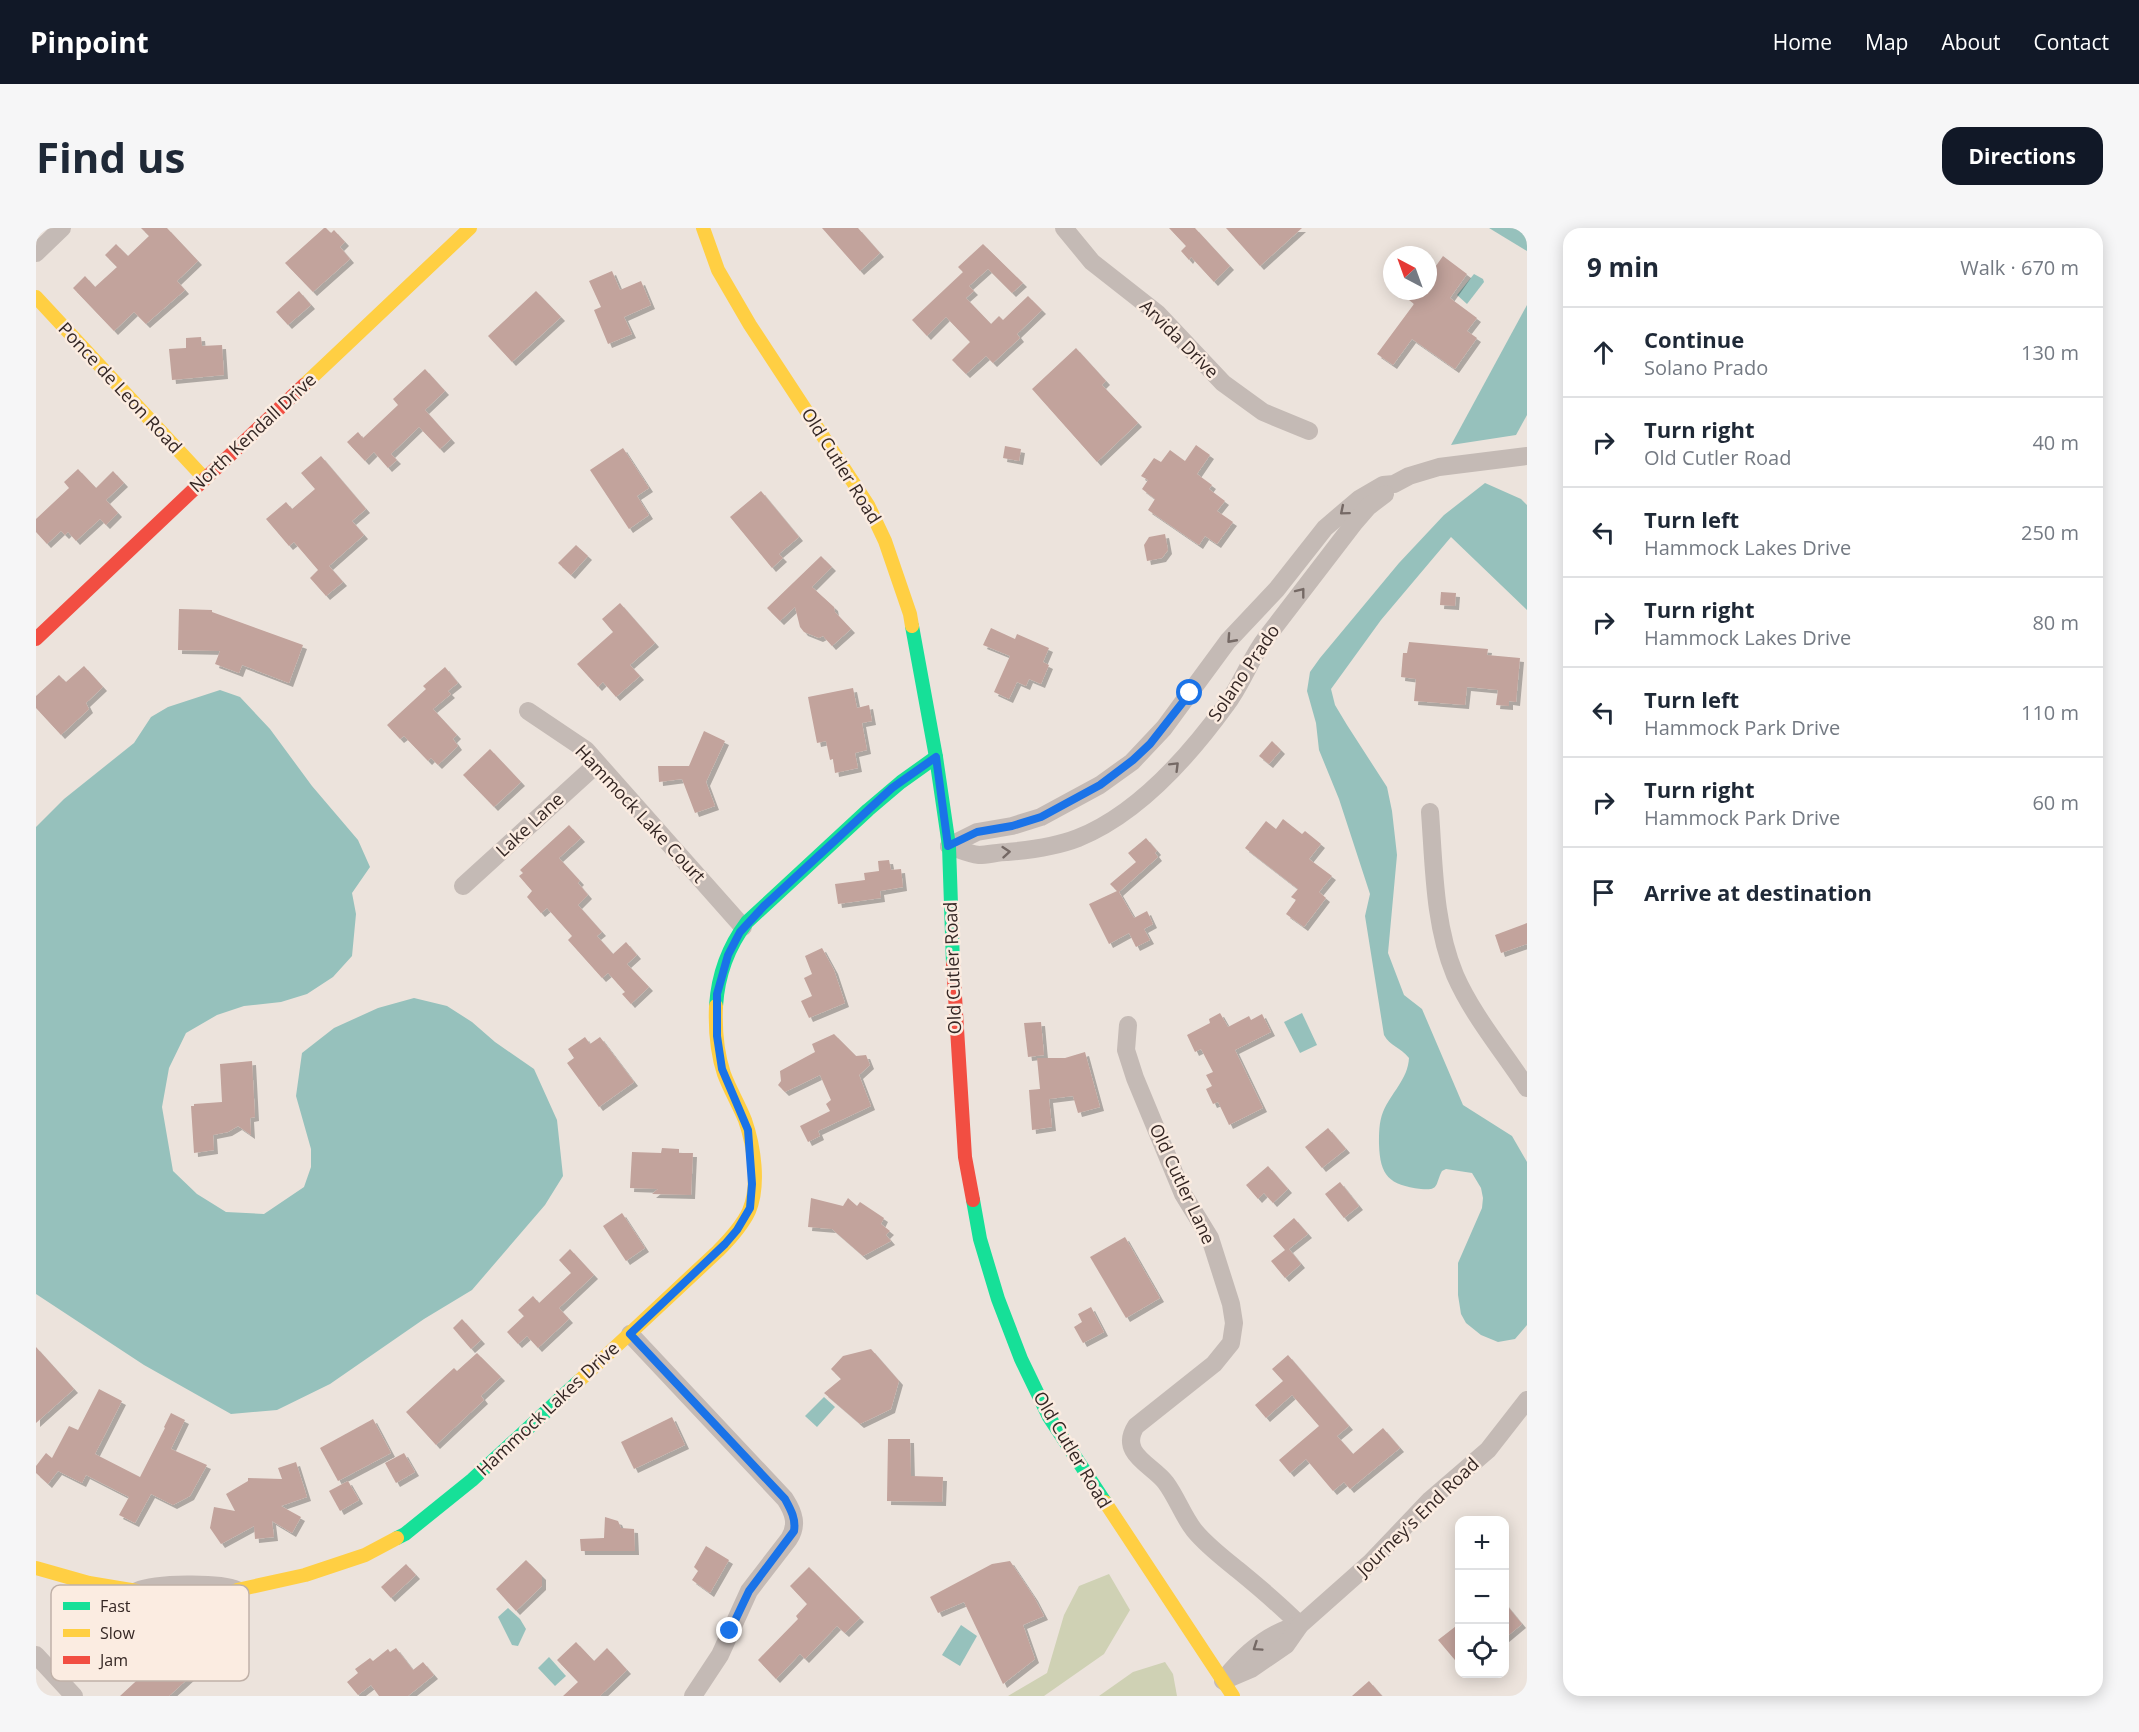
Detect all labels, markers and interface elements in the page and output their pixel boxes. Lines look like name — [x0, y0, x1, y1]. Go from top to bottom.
text: Pinpoint — [30, 23, 149, 61]
text: Home — [1773, 28, 1832, 56]
text: Map — [1865, 28, 1908, 56]
text: About — [1941, 28, 2001, 56]
text: Contact — [2034, 28, 2109, 56]
button: Directions — [1942, 127, 2103, 185]
text: Find us — [36, 128, 185, 185]
north arrow — [1383, 246, 1437, 300]
text: 9 min — [1587, 249, 1659, 285]
text: Walk · 670 m — [1960, 254, 2079, 281]
street label: Arvida Drive — [1135, 294, 1224, 383]
street label: Ponce de Leon Road — [54, 317, 188, 458]
text: Continue — [1644, 324, 1744, 354]
icon: ahead — [1587, 336, 1620, 369]
text: 130 m — [2021, 339, 2079, 366]
text: Solano Prado — [1644, 354, 1768, 381]
street label: North Kendall Drive — [184, 367, 321, 497]
street label: Old Cutler Road — [797, 403, 887, 528]
text: Turn right — [1644, 414, 1755, 444]
icon: right — [1587, 426, 1620, 459]
text: 40 m — [2032, 429, 2079, 456]
text: Old Cutler Road — [1644, 444, 1791, 471]
one-way arrow — [1340, 504, 1351, 515]
text: Turn left — [1644, 504, 1739, 534]
icon: left — [1587, 516, 1620, 549]
text: 250 m — [2021, 519, 2079, 546]
text: Hammock Lakes Drive — [1644, 534, 1851, 561]
one-way arrow — [1294, 588, 1305, 599]
text: Turn right — [1644, 594, 1755, 624]
icon: right — [1587, 606, 1620, 639]
text: 80 m — [2032, 609, 2079, 636]
street label: Solano Prado — [1202, 619, 1284, 726]
text: Hammock Lakes Drive — [1644, 624, 1851, 651]
one-way arrow — [1227, 632, 1238, 643]
route start — [1176, 679, 1202, 705]
text: Turn left — [1644, 684, 1739, 714]
icon: left — [1587, 696, 1620, 729]
text: 110 m — [2021, 699, 2079, 726]
text: Hammock Park Drive — [1644, 714, 1840, 741]
street label: Hammock Lake Court — [570, 739, 711, 888]
one-way arrow — [1167, 763, 1178, 774]
text: Turn right — [1644, 774, 1755, 804]
icon: right — [1587, 786, 1620, 819]
street label: Lake Lane — [490, 787, 568, 862]
text: 60 m — [2032, 789, 2079, 816]
text: Hammock Park Drive — [1644, 804, 1840, 831]
one-way arrow — [1001, 846, 1010, 859]
icon: arrive — [1587, 876, 1620, 909]
text: Arrive at destination — [1644, 877, 1872, 907]
street label: Old Cutler Road — [938, 901, 966, 1035]
street label: Old Cutler Lane — [1145, 1119, 1221, 1248]
street label: Hammock Lakes Drive — [471, 1336, 624, 1481]
street label: Old Cutler Road — [1028, 1386, 1117, 1513]
street label: Journey's End Road — [1350, 1452, 1484, 1582]
map controls — [1455, 1516, 1509, 1678]
button: + — [1455, 1516, 1509, 1570]
button: − — [1455, 1570, 1509, 1624]
legend — [51, 1585, 249, 1681]
text: Fast — [100, 1595, 131, 1617]
route end — [716, 1617, 742, 1643]
text: Slow — [100, 1622, 135, 1644]
button: locate — [1455, 1624, 1509, 1678]
one-way arrow — [1252, 1639, 1263, 1650]
text: Jam — [98, 1649, 128, 1671]

